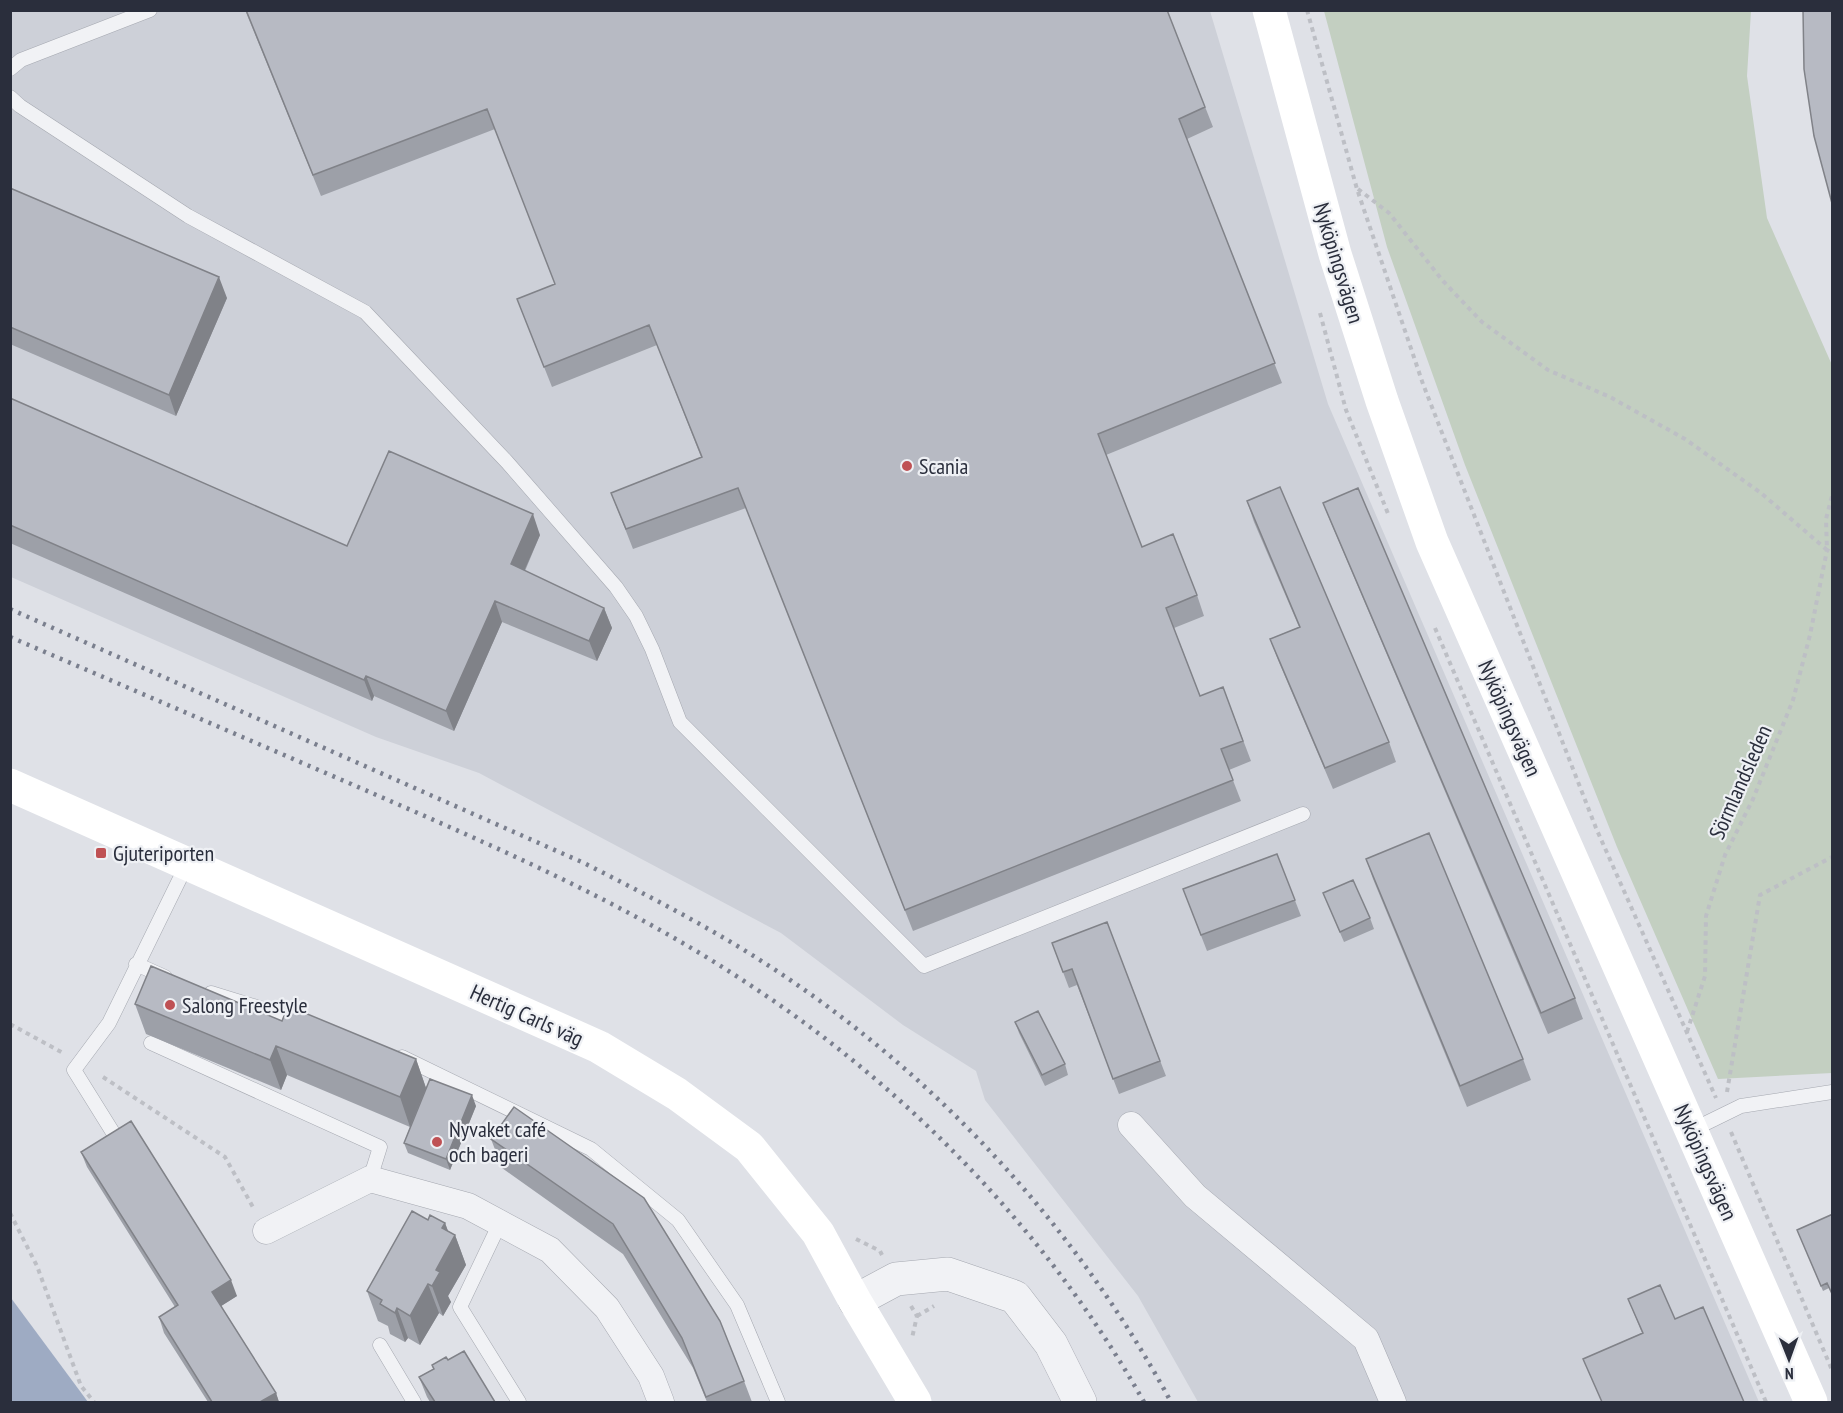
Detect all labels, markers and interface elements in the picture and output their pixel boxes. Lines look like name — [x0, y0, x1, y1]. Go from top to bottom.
street label: Nyköpingsvägen — [1307, 199, 1371, 327]
place label: Scania — [919, 452, 968, 480]
marker: Scania — [900, 459, 914, 473]
street label: Nyköpingsvägen — [1472, 655, 1548, 781]
street label: Sörmlandsleden — [1702, 720, 1778, 844]
place label: Gjuteriporten — [113, 839, 214, 867]
marker: Gjuteriporten — [94, 846, 108, 860]
street label: Hertig Carls väg — [466, 978, 588, 1052]
place label: Salong Freestyle — [182, 991, 308, 1019]
marker: Salong Freestyle — [163, 998, 177, 1012]
street label: Nyköpingsvägen — [1668, 1099, 1744, 1225]
place label: Nyvaket café och bageri — [449, 1115, 546, 1168]
marker: Nyvaket café och bageri — [430, 1135, 444, 1149]
north arrow — [1759, 1329, 1819, 1389]
text: N — [1785, 1364, 1794, 1384]

